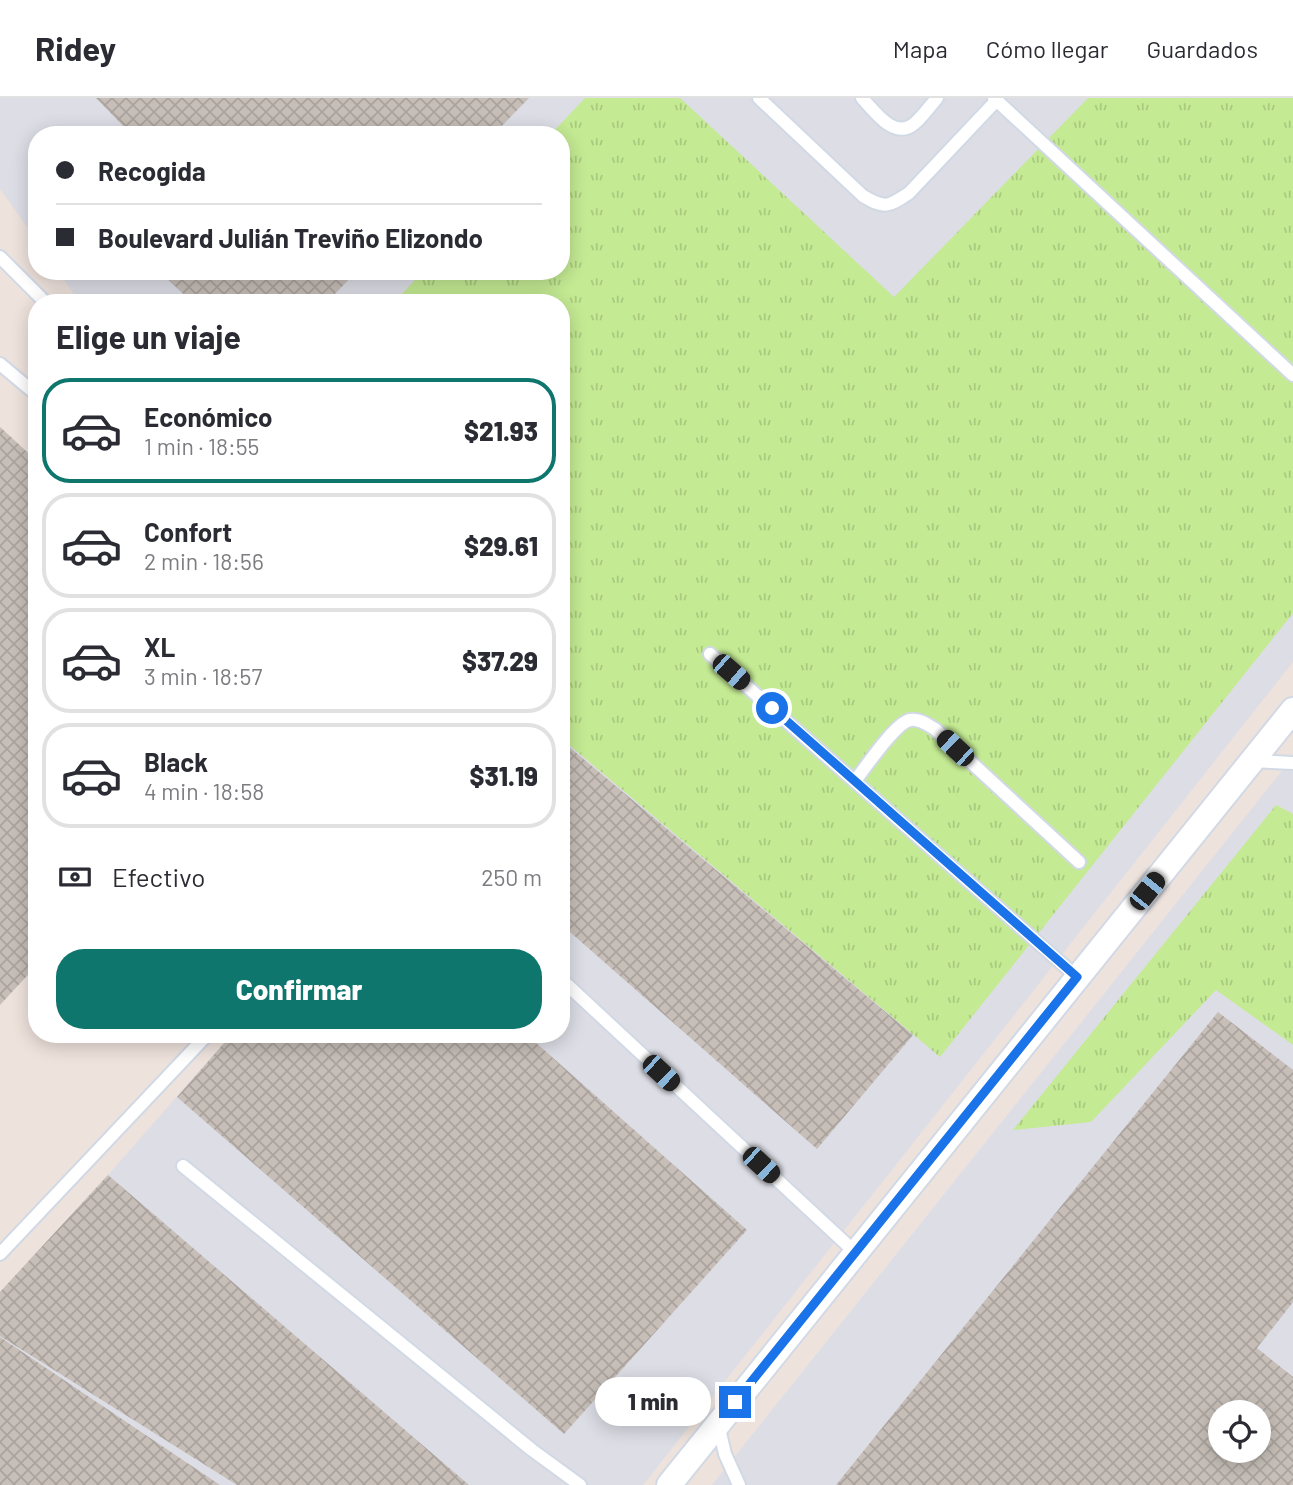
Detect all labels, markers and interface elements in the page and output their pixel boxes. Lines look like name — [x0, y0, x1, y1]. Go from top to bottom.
text: Ridey — [35, 28, 116, 68]
text: Mapa — [893, 34, 948, 63]
text: Cómo llegar — [986, 34, 1108, 63]
text: Guardados — [1146, 34, 1258, 63]
text: Recogida — [98, 155, 206, 186]
text: Boulevard Julián Treviño Elizondo — [98, 222, 483, 253]
text: Elige un viaje — [56, 317, 241, 355]
icon: car — [60, 399, 123, 462]
text: Económico — [144, 401, 273, 432]
text: $21.93 — [464, 415, 538, 446]
text: 1 min · 18:55 — [144, 432, 259, 460]
icon: car — [60, 514, 123, 577]
text: Confort — [144, 516, 232, 547]
text: $29.61 — [464, 530, 538, 561]
text: 2 min · 18:56 — [144, 547, 264, 575]
icon: car — [60, 629, 123, 692]
text: XL — [144, 631, 175, 662]
text: $37.29 — [462, 645, 538, 676]
car — [709, 650, 754, 694]
text: 3 min · 18:57 — [144, 662, 262, 690]
route start — [756, 692, 788, 724]
car — [933, 726, 978, 770]
icon: car — [60, 744, 123, 807]
text: Black — [144, 746, 208, 777]
text: $31.19 — [470, 760, 538, 791]
text: 4 min · 18:58 — [144, 777, 264, 805]
icon: cash — [56, 858, 94, 896]
text: Efectivo — [112, 861, 205, 892]
text: 250 m — [481, 863, 542, 891]
car — [1126, 868, 1169, 914]
button: Confirmar — [56, 949, 542, 1029]
car — [639, 1051, 684, 1095]
car — [739, 1143, 784, 1187]
callout: 1 min — [595, 1378, 710, 1426]
route end — [719, 1386, 751, 1418]
text: 1 min — [628, 1387, 678, 1415]
map controls — [1208, 1400, 1271, 1463]
button: locate — [1208, 1400, 1271, 1463]

